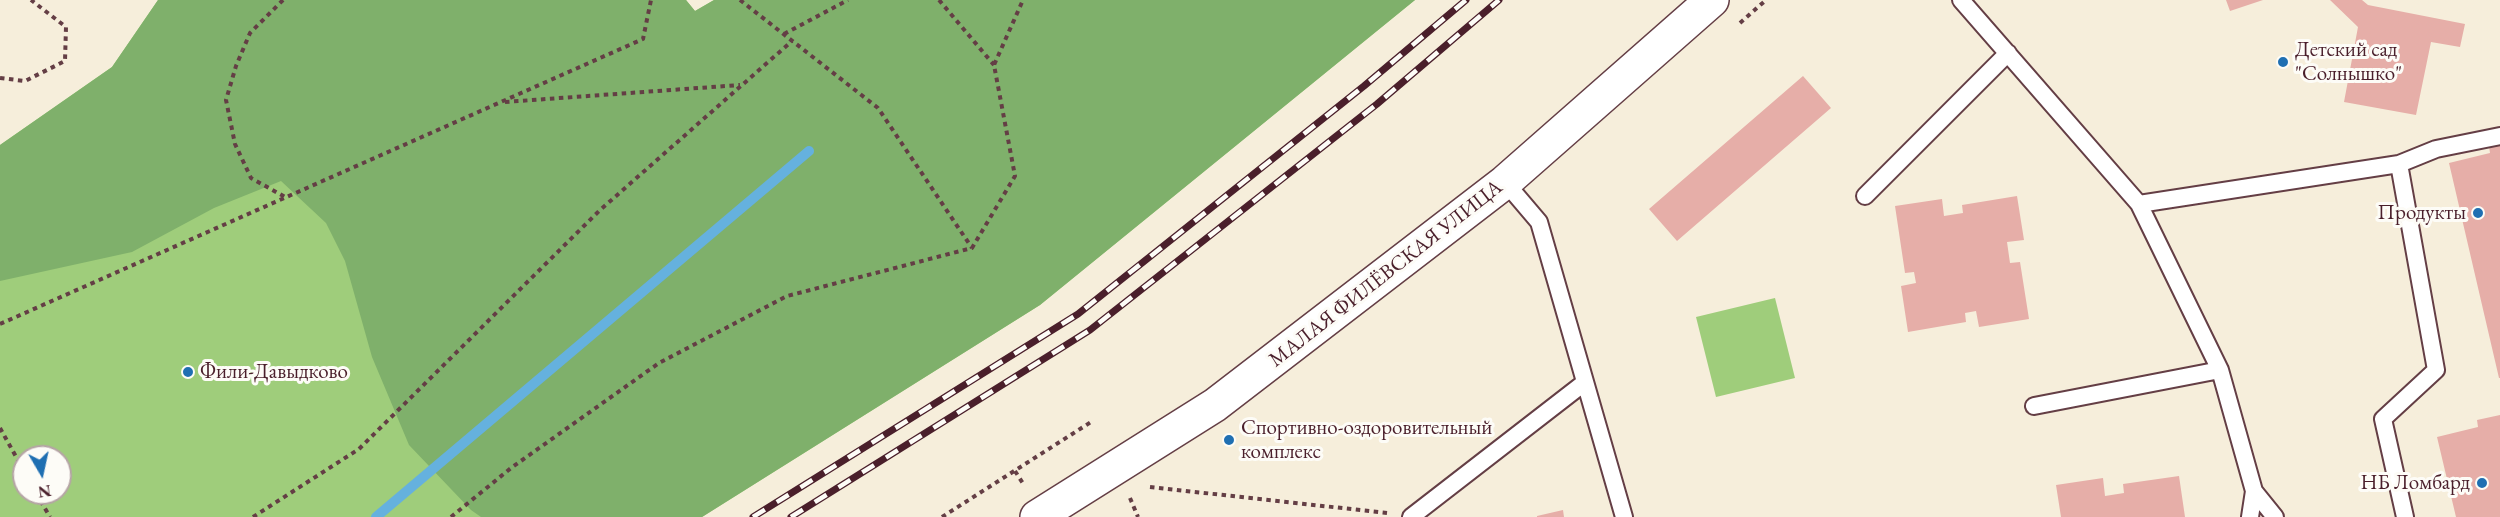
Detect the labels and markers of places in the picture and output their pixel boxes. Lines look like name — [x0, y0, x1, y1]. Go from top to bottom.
place label: Детский сад "Солнышко" — [2295, 37, 2402, 87]
marker: Детский сад "Солнышко" — [2276, 55, 2290, 69]
place label: Продукты — [2378, 200, 2466, 226]
marker: Продукты — [2471, 206, 2485, 220]
place label: Фили-Давыдково — [200, 359, 348, 385]
marker: Фили-Давыдково — [181, 365, 195, 379]
place label: Спортивно-оздоровительный комплекс — [1241, 415, 1492, 465]
marker: Спортивно-оздоровительный комплекс — [1222, 433, 1236, 447]
place label: НБ Ломбард — [2360, 470, 2470, 496]
marker: НБ Ломбард — [2475, 476, 2489, 490]

